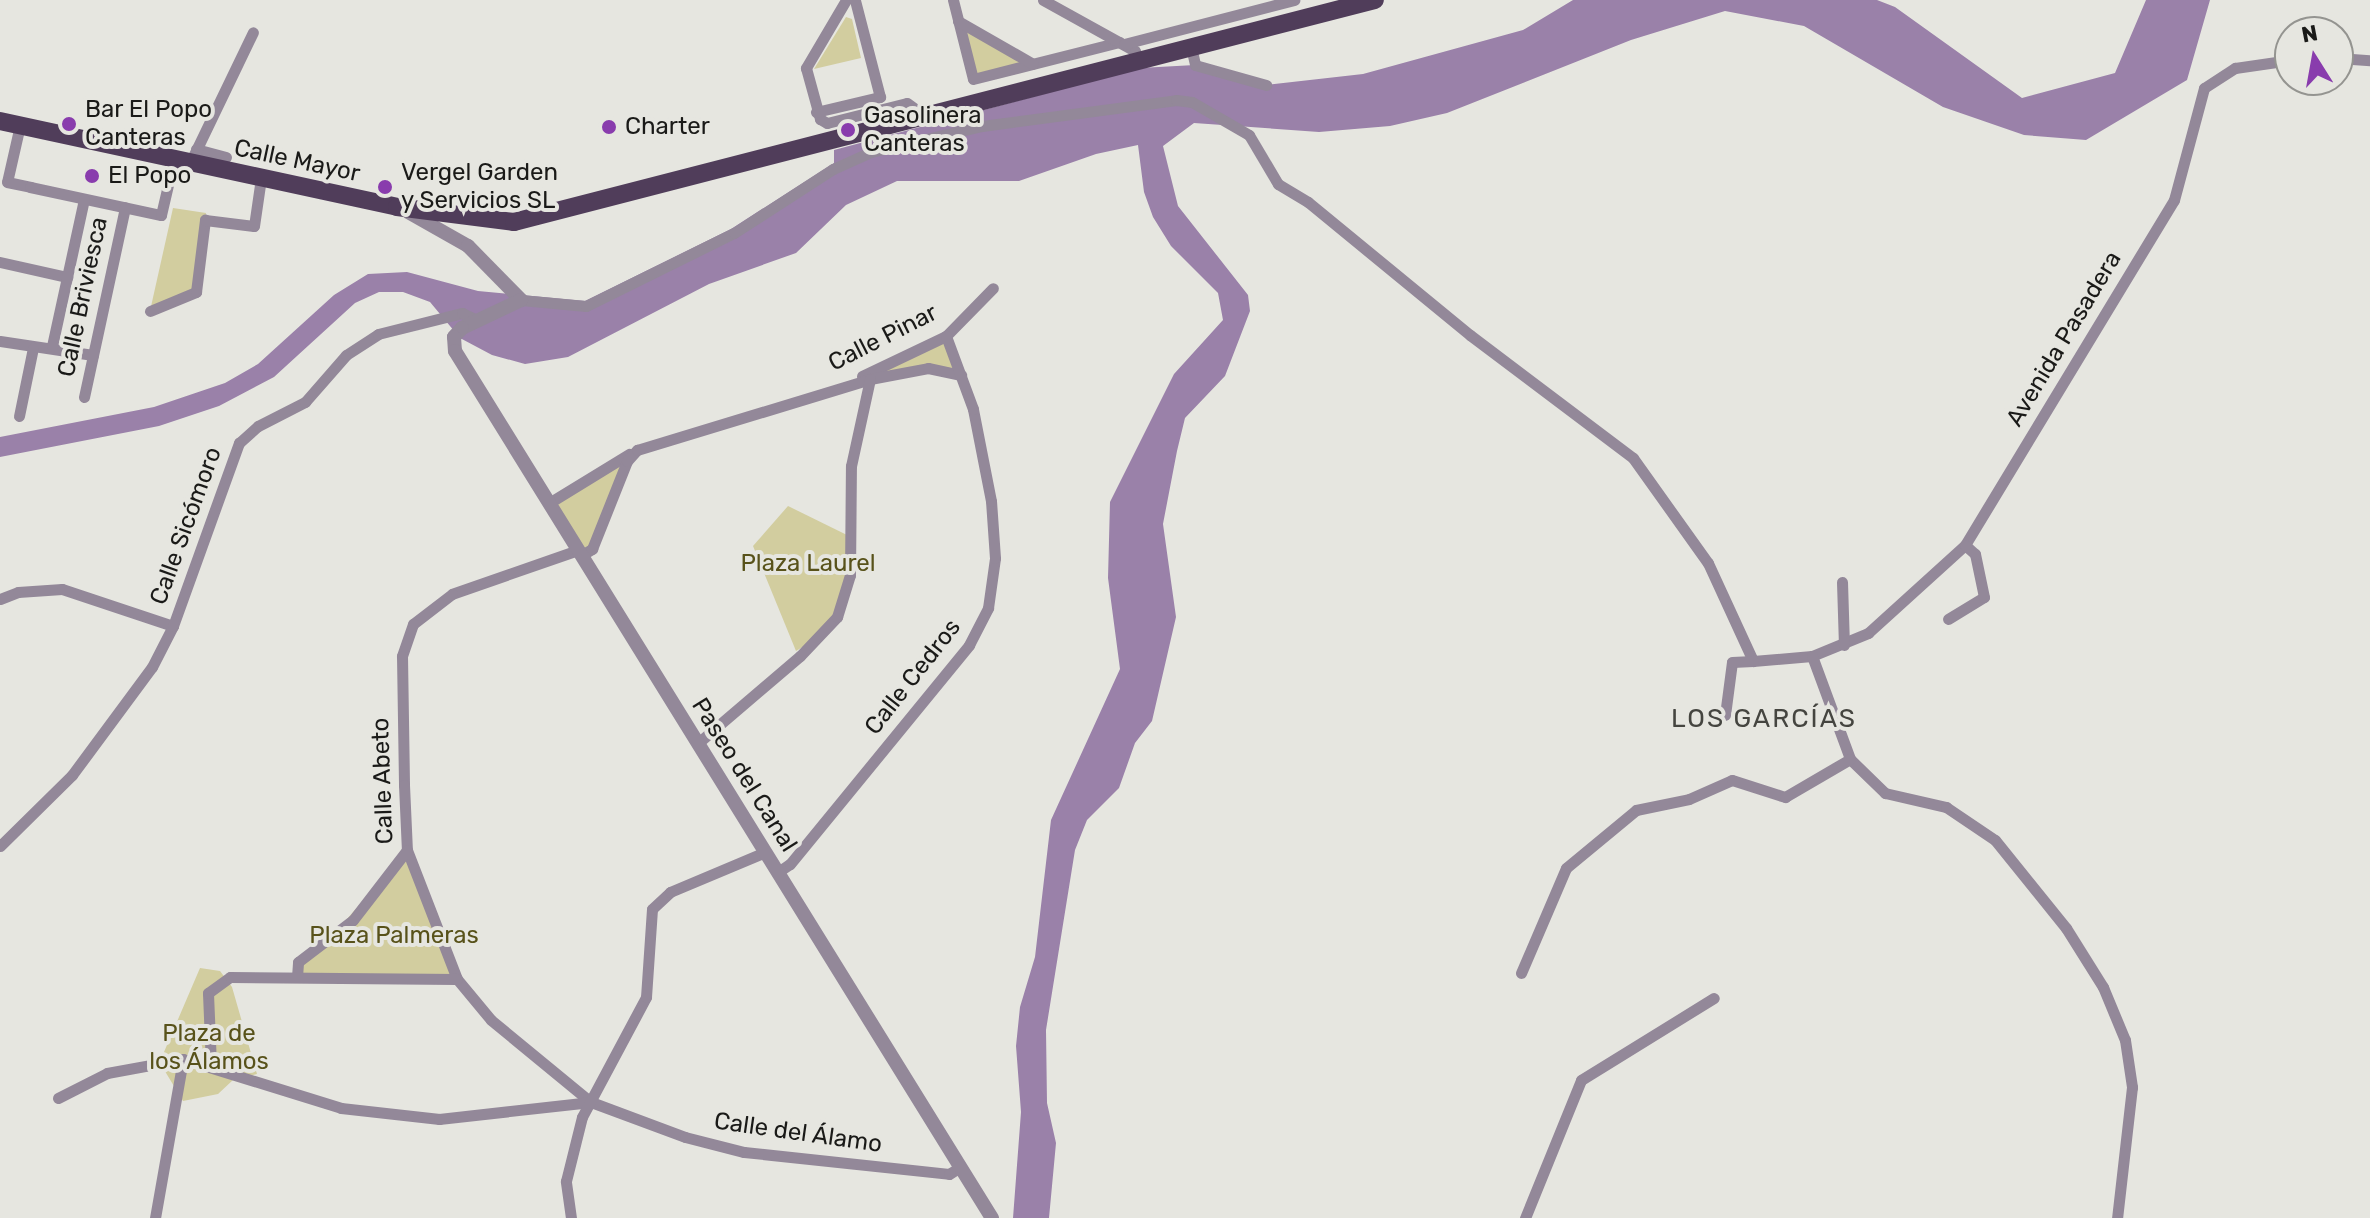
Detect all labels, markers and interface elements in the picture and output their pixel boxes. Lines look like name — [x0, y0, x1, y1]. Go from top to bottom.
north arrow — [2274, 16, 2354, 96]
text: N — [2299, 19, 2320, 49]
place label: Bar El Popo Canteras — [85, 96, 213, 152]
place label: Gasolinera Canteras — [864, 102, 981, 158]
place label: Charter — [625, 113, 710, 141]
marker: Bar El Popo Canteras — [60, 115, 78, 133]
marker: Charter — [600, 118, 618, 136]
marker: Gasolinera Canteras — [839, 121, 857, 139]
street label: Calle Mayor — [231, 134, 363, 188]
place label: Vergel Garden y Servicios SL — [401, 159, 558, 215]
place label: El Popo — [108, 162, 191, 190]
marker: El Popo — [83, 167, 101, 185]
marker: Vergel Garden y Servicios SL — [376, 178, 394, 196]
street label: Calle Briviesca — [52, 215, 114, 379]
street label: Avenida Pasadera — [2000, 246, 2128, 432]
street label: Calle Pinar — [824, 298, 942, 378]
street label: Calle Sicómoro — [144, 443, 228, 609]
park label: Plaza Laurel — [740, 550, 876, 578]
street label: Calle Cedros — [859, 613, 967, 741]
street label: Paseo del Canal — [685, 693, 803, 857]
district label: LOS GARCÍAS — [1671, 703, 1857, 735]
street label: Calle Abeto — [366, 717, 400, 845]
park label: Plaza Palmeras — [309, 922, 479, 950]
park label: Plaza de los Álamos — [149, 1020, 269, 1076]
street label: Calle del Álamo — [712, 1107, 884, 1159]

